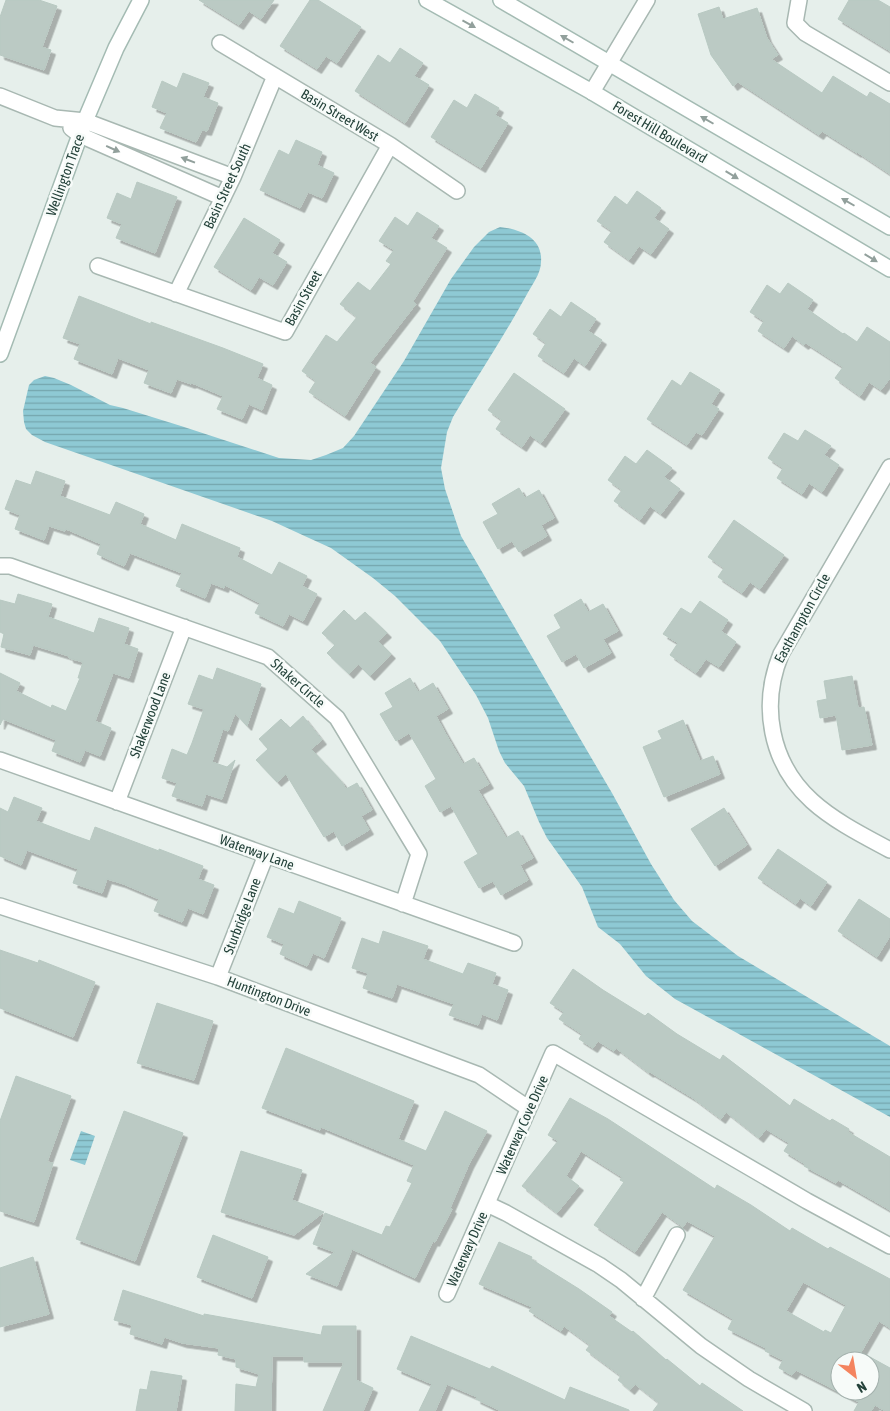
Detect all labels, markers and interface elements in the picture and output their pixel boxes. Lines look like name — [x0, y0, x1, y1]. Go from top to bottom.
one-way arrow — [463, 19, 476, 28]
one-way arrow — [560, 34, 574, 43]
street label: Basin Street West — [298, 86, 382, 144]
street label: Forest Hill Boulevard — [610, 98, 710, 166]
one-way arrow — [701, 116, 714, 125]
street label: Wellington Trace — [43, 132, 87, 218]
street label: Basin Street South — [200, 141, 254, 231]
one-way arrow — [106, 146, 120, 154]
one-way arrow — [180, 156, 195, 163]
one-way arrow — [725, 170, 738, 179]
one-way arrow — [841, 198, 854, 207]
one-way arrow — [865, 253, 878, 262]
street label: Basin Street — [281, 268, 325, 328]
street label: Easthampton Circle — [771, 571, 833, 665]
street label: Shaker Circle — [268, 655, 328, 711]
street label: Shakerwood Lane — [126, 670, 174, 760]
street label: Waterway Lane — [218, 831, 296, 873]
street label: Sturbridge Lane — [220, 876, 264, 956]
street label: Huntington Drive — [225, 973, 313, 1019]
street label: Waterway Cove Drive — [493, 1073, 551, 1177]
street label: Waterway Drive — [443, 1209, 491, 1289]
north arrow — [830, 1351, 880, 1401]
text: N — [854, 1378, 869, 1396]

